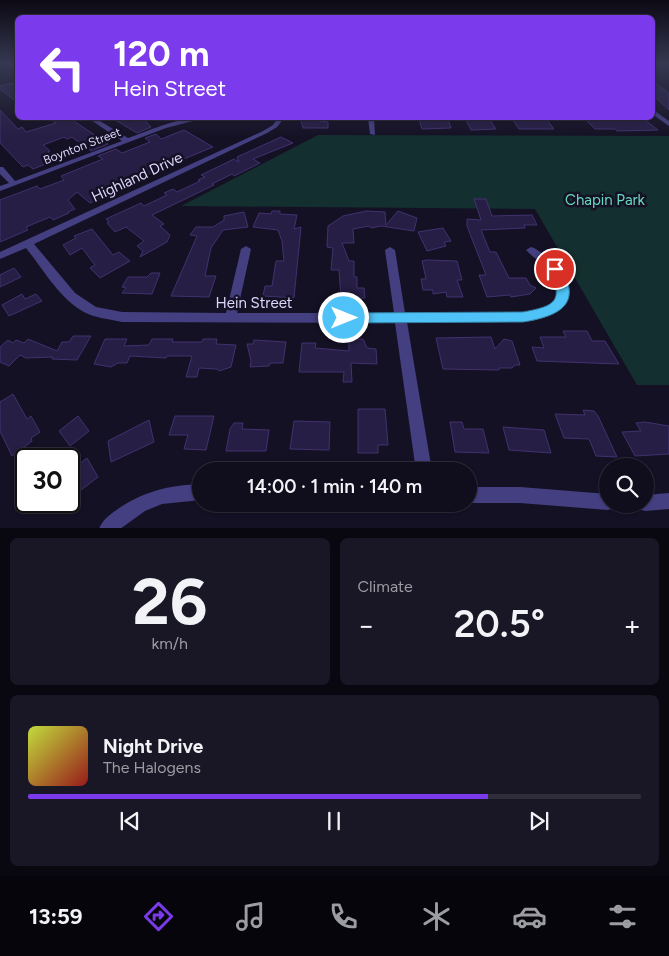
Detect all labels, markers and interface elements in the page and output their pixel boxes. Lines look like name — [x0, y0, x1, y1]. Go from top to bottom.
text: 120 m — [113, 33, 210, 75]
icon: left — [30, 35, 95, 100]
text: Hein Street — [113, 75, 226, 102]
street label: Boynton Street — [41, 125, 123, 167]
street label: Highland Drive — [89, 148, 185, 206]
park label: Chapin Park — [565, 191, 646, 209]
pin — [534, 248, 576, 290]
icon: arrive — [541, 255, 569, 283]
position arrow — [317, 291, 369, 343]
street label: Hein Street — [215, 294, 293, 312]
speed limit sign: 30 — [15, 448, 80, 513]
map controls — [599, 458, 654, 513]
button: search — [599, 458, 654, 513]
text: 14:00 · 1 min · 140 m — [247, 475, 422, 498]
text: 26 — [132, 562, 207, 640]
text: Climate — [358, 577, 413, 596]
text: 20.5° — [454, 601, 545, 647]
text: − — [358, 608, 375, 642]
text: + — [624, 608, 641, 642]
text: km/h — [151, 634, 188, 653]
text: Night Drive — [103, 735, 203, 758]
text: The Halogens — [103, 758, 201, 777]
icon: previous — [116, 807, 144, 835]
icon: pause — [320, 807, 348, 835]
icon: next — [525, 807, 553, 835]
icon: directions — [141, 899, 176, 934]
icon: music — [233, 899, 268, 934]
icon: phone — [326, 899, 361, 934]
icon: climate — [419, 899, 454, 934]
icon: car — [512, 899, 547, 934]
icon: filters — [605, 899, 640, 934]
text: 13:59 — [29, 903, 83, 930]

